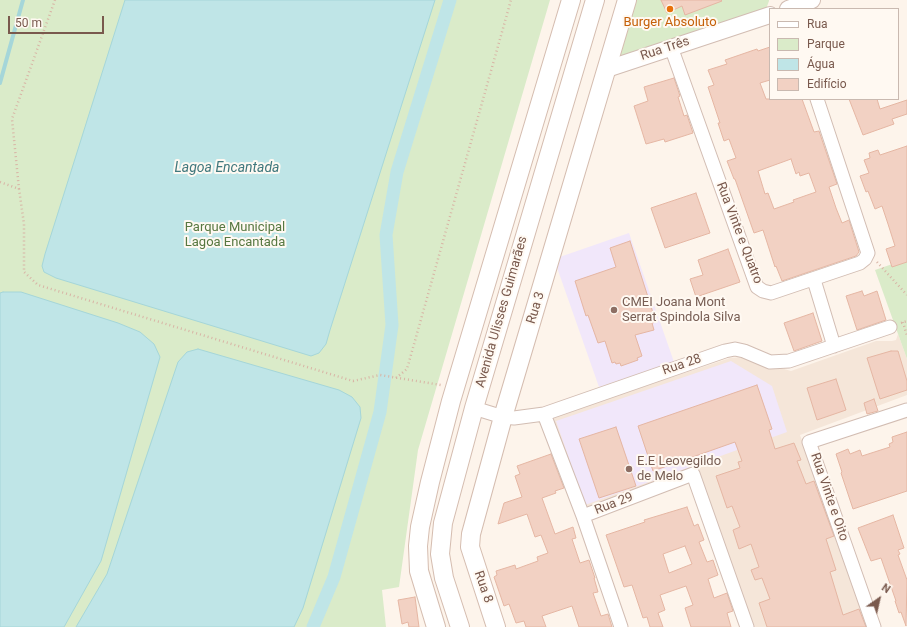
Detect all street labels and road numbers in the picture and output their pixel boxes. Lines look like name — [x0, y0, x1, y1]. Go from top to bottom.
street label: Rua Três — [639, 34, 691, 64]
street label: Rua Vinte e Quatro — [712, 180, 766, 286]
street label: Avenida Ulisses Guimarães — [473, 235, 531, 389]
street label: Rua 3 — [524, 290, 548, 326]
street label: Rua 28 — [661, 351, 703, 379]
street label: Rua Vinte e Oito — [807, 451, 851, 543]
street label: Rua 29 — [592, 490, 636, 518]
street label: Rua 8 — [470, 569, 496, 605]

